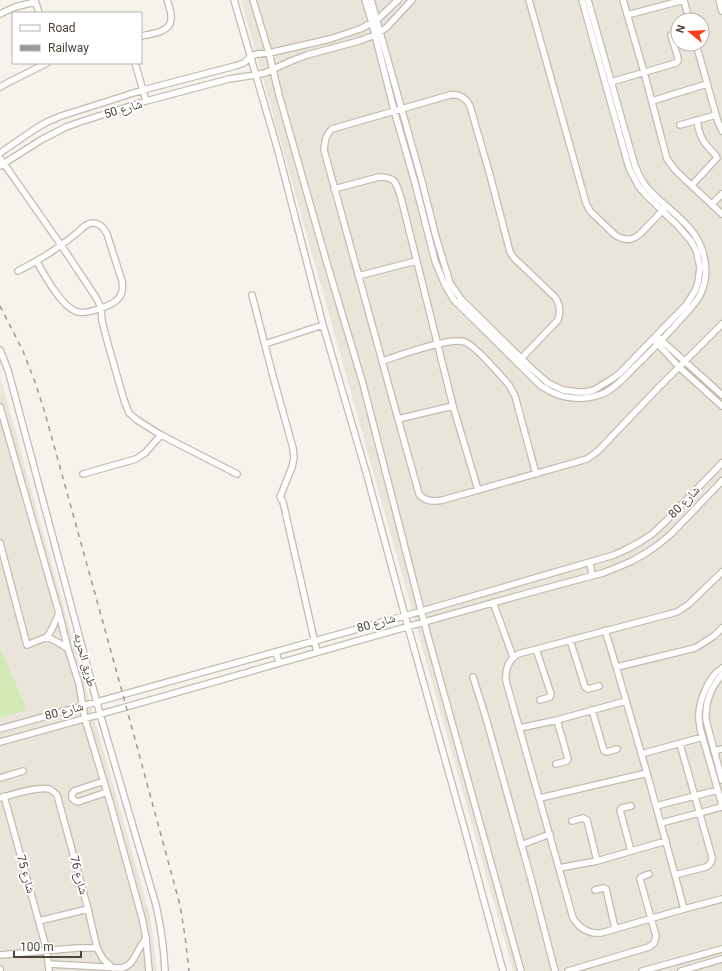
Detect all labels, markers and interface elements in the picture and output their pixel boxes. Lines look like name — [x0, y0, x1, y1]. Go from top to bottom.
legend — [12, 12, 142, 64]
north arrow — [670, 12, 710, 52]
text: Road — [48, 21, 76, 35]
text: N — [674, 23, 688, 35]
text: Railway — [48, 41, 89, 55]
street label: شارع 50 — [102, 97, 144, 122]
street label: شارع 80 — [665, 483, 703, 522]
street label: شارع 80 — [355, 611, 397, 636]
street label: طريق الحريه — [71, 631, 99, 689]
street label: شارع 80 — [43, 699, 85, 724]
street label: شارع 75 — [13, 853, 38, 895]
street label: شارع 76 — [66, 854, 91, 896]
scale bar — [14, 933, 81, 959]
text: 100 m — [20, 940, 54, 954]

